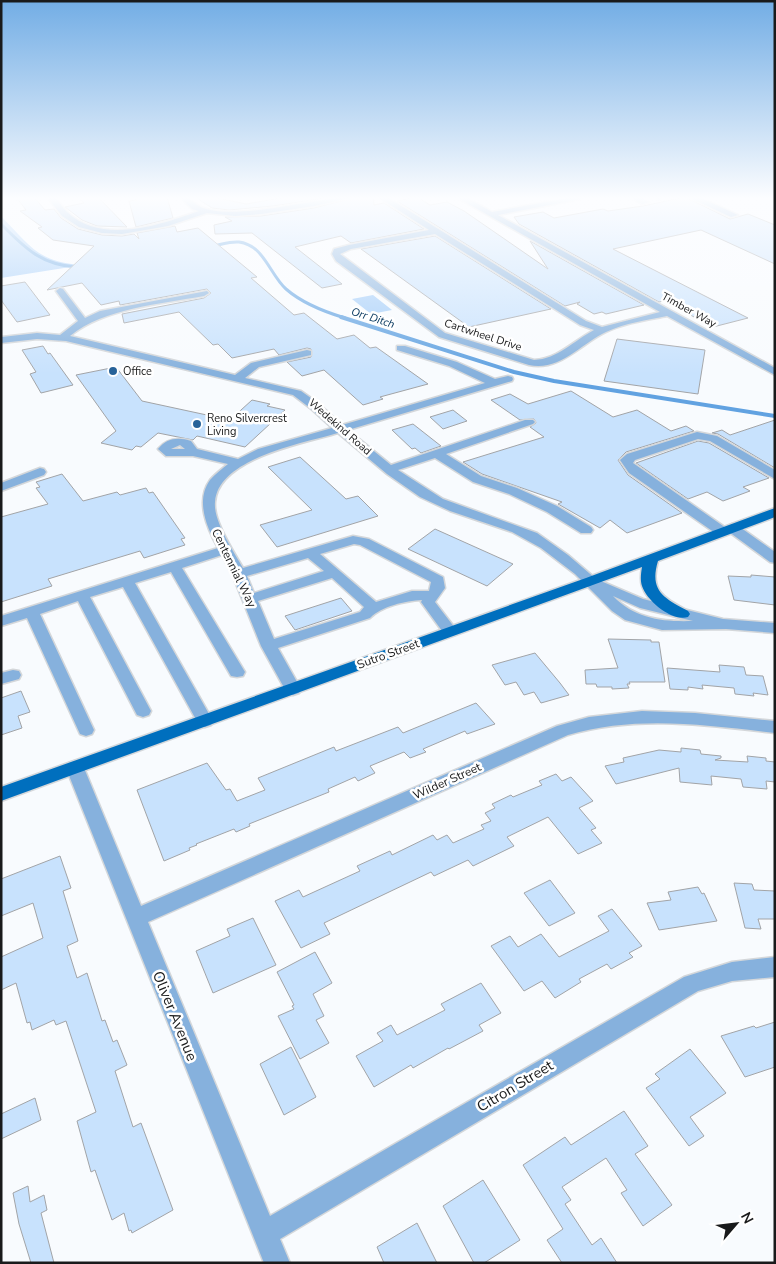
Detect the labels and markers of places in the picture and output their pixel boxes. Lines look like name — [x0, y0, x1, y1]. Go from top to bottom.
place label: Office — [123, 364, 152, 379]
marker: Office — [107, 365, 119, 377]
place label: Reno Silvercrest Living — [207, 411, 287, 439]
marker: Reno Silvercrest Living — [191, 418, 203, 430]

